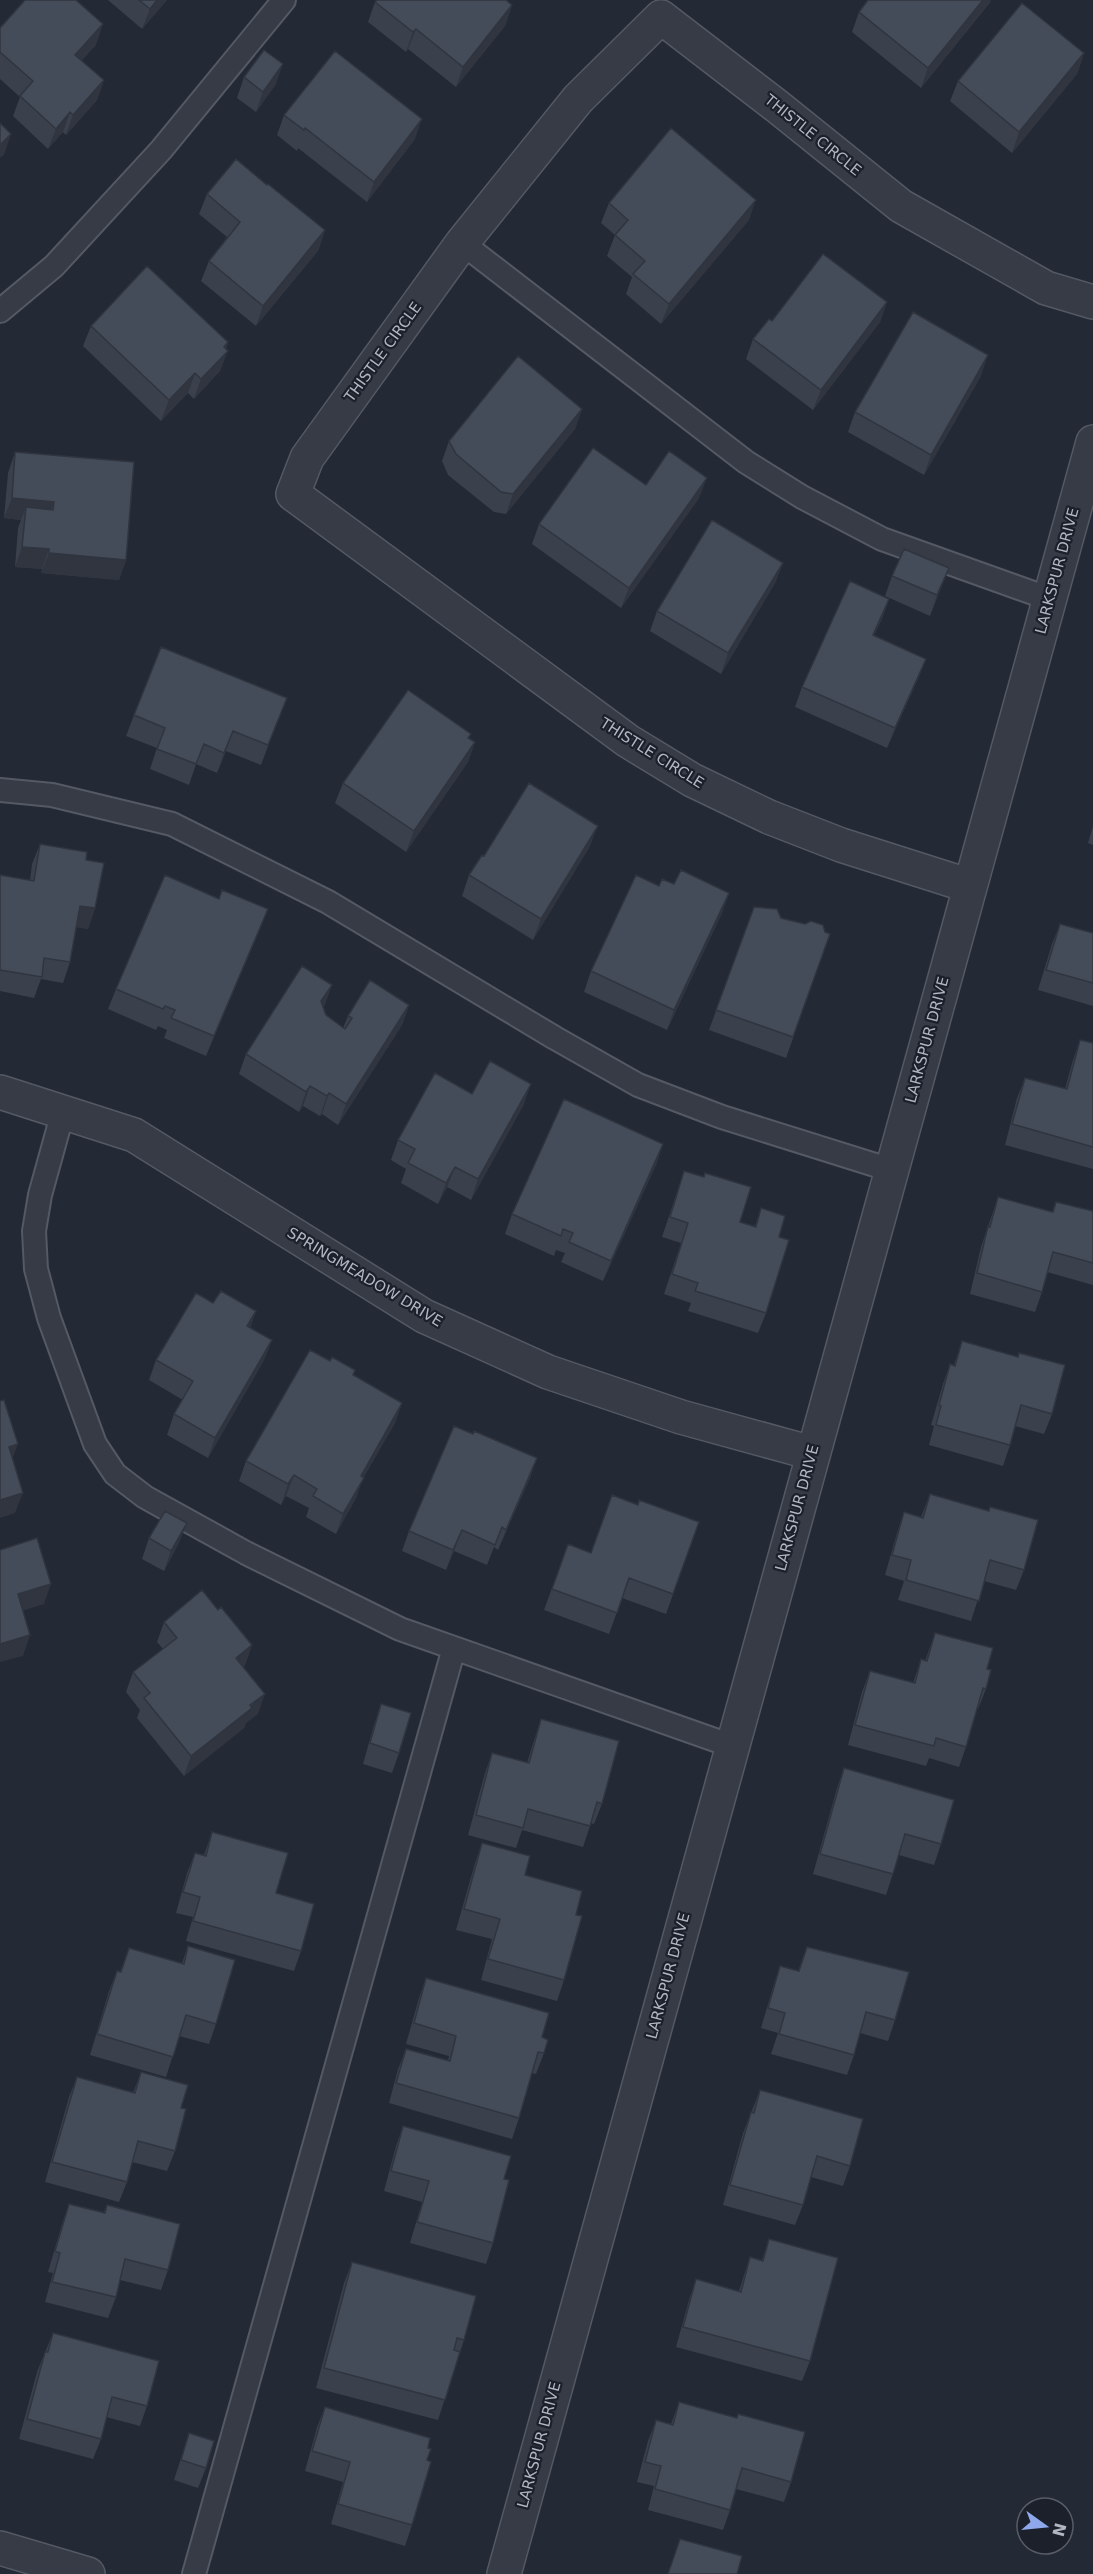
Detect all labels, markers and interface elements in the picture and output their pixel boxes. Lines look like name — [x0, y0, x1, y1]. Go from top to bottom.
street label: THISTLE CIRCLE — [760, 90, 865, 179]
street label: THISTLE CIRCLE — [340, 299, 425, 406]
street label: LARKSPUR DRIVE — [1031, 506, 1083, 636]
street label: THISTLE CIRCLE — [596, 713, 707, 792]
street label: LARKSPUR DRIVE — [901, 975, 953, 1105]
street label: SPRINGMEADOW DRIVE — [284, 1223, 446, 1331]
street label: LARKSPUR DRIVE — [771, 1443, 823, 1573]
street label: LARKSPUR DRIVE — [642, 1911, 694, 2041]
street label: LARKSPUR DRIVE — [513, 2380, 565, 2510]
north arrow — [1015, 2496, 1075, 2556]
text: N — [1048, 2521, 1070, 2539]

